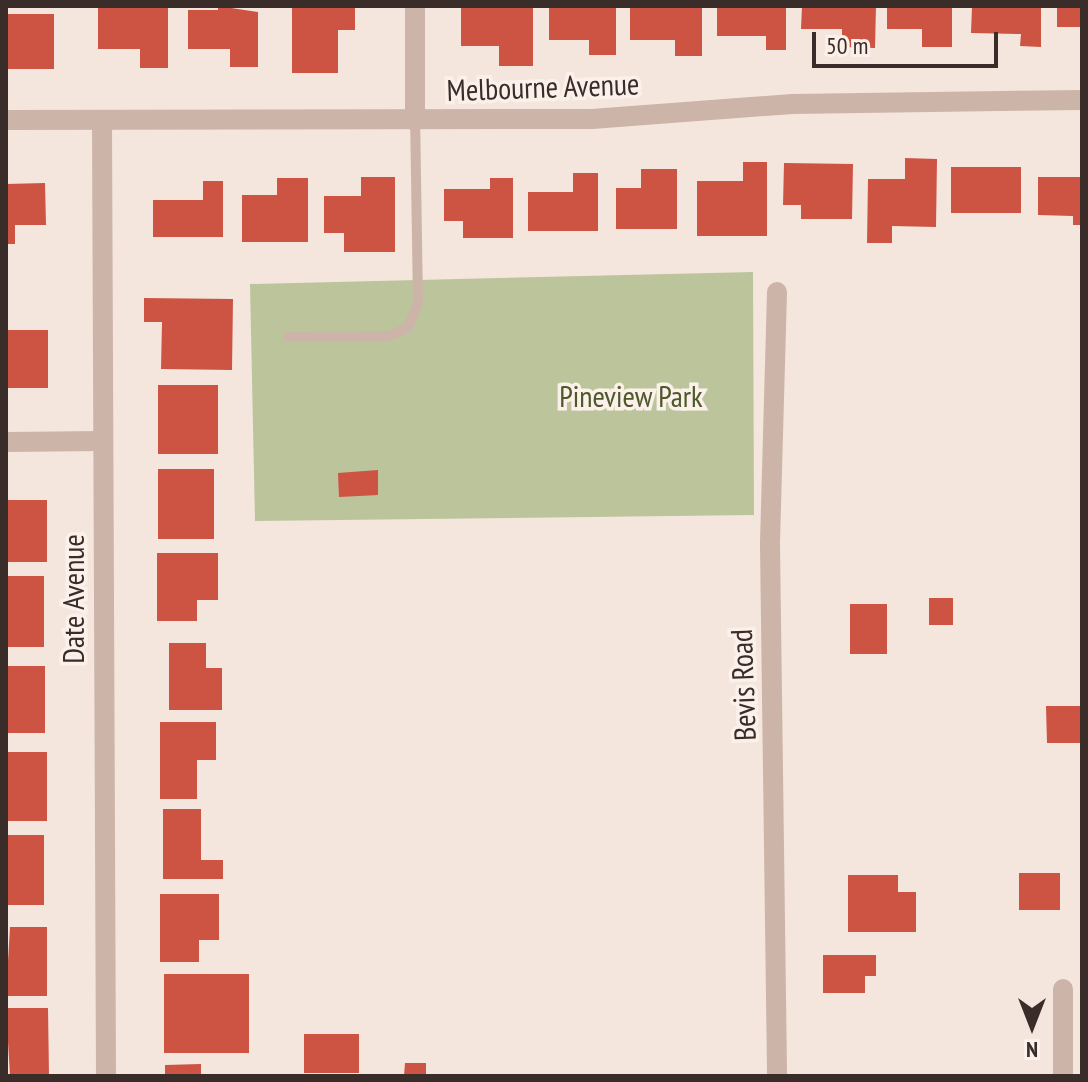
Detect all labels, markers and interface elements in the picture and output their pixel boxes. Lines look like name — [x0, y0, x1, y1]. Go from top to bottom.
scale bar — [816, 16, 1002, 66]
text: 50 m — [826, 30, 868, 61]
street label: Melbourne Avenue — [446, 66, 640, 108]
park label: Pineview Park — [559, 378, 703, 414]
street label: Date Avenue — [55, 534, 91, 664]
street label: Bevis Road — [723, 628, 763, 742]
north arrow — [992, 986, 1072, 1066]
text: N — [1026, 1036, 1038, 1064]

